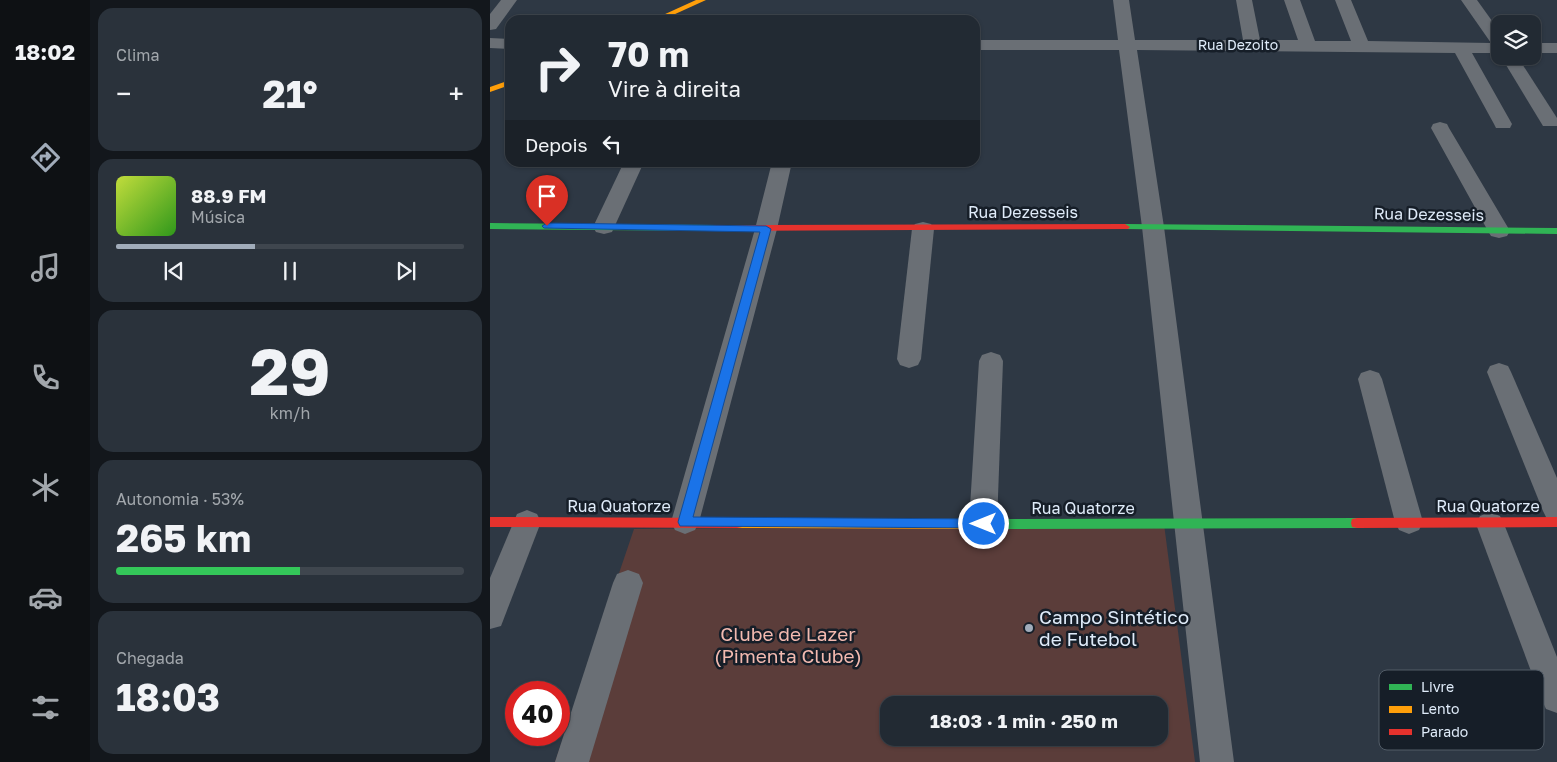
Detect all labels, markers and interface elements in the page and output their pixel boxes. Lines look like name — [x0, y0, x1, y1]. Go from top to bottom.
map controls — [1491, 15, 1541, 65]
button: layers — [1491, 15, 1541, 65]
text: 70 m — [608, 33, 689, 75]
icon: right — [525, 35, 590, 100]
street label: Rua Dezoito — [1198, 36, 1278, 53]
text: 18:02 — [15, 38, 75, 65]
text: Clima — [116, 45, 160, 65]
text: 21° — [263, 71, 318, 116]
text: Vire à direita — [608, 75, 741, 102]
text: − — [116, 77, 131, 110]
text: + — [449, 77, 464, 110]
icon: left — [598, 130, 626, 158]
text: Depois — [525, 133, 588, 156]
icon: directions — [28, 140, 63, 175]
pin — [526, 175, 568, 226]
icon: arrive — [533, 182, 561, 210]
text: 88.9 FM — [191, 184, 266, 207]
street label: Rua Dezesseis — [968, 202, 1078, 222]
street label: Rua Dezesseis — [1374, 203, 1484, 225]
text: Música — [191, 207, 245, 227]
icon: music — [28, 250, 63, 285]
icon: previous — [160, 257, 188, 285]
icon: pause — [276, 257, 304, 285]
icon: next — [392, 257, 420, 285]
text: 29 — [250, 331, 330, 409]
icon: phone — [28, 360, 63, 395]
text: km/h — [270, 403, 310, 423]
icon: climate — [28, 470, 63, 505]
text: Autonomia · 53% — [116, 489, 244, 509]
street label: Rua Quatorze — [567, 496, 671, 516]
street label: Rua Quatorze — [1436, 496, 1540, 516]
position arrow — [957, 497, 1009, 549]
street label: Rua Quatorze — [1031, 498, 1135, 518]
text: 265 km — [116, 515, 251, 560]
icon: car — [28, 580, 63, 615]
place label: Campo Sintético de Futebol — [1039, 605, 1189, 650]
park label: Clube de Lazer (Pimenta Clube) — [714, 622, 862, 667]
marker: Campo Sintético de Futebol — [1023, 622, 1035, 634]
text: Chegada — [116, 648, 184, 668]
legend — [1379, 670, 1544, 750]
text: 18:03 — [116, 674, 220, 719]
text: Livre — [1421, 678, 1454, 695]
speed limit sign: 40 — [505, 681, 570, 746]
icon: filters — [28, 690, 63, 725]
text: Lento — [1421, 700, 1459, 717]
text: 18:03 · 1 min · 250 m — [930, 709, 1118, 732]
text: Parado — [1421, 723, 1468, 740]

